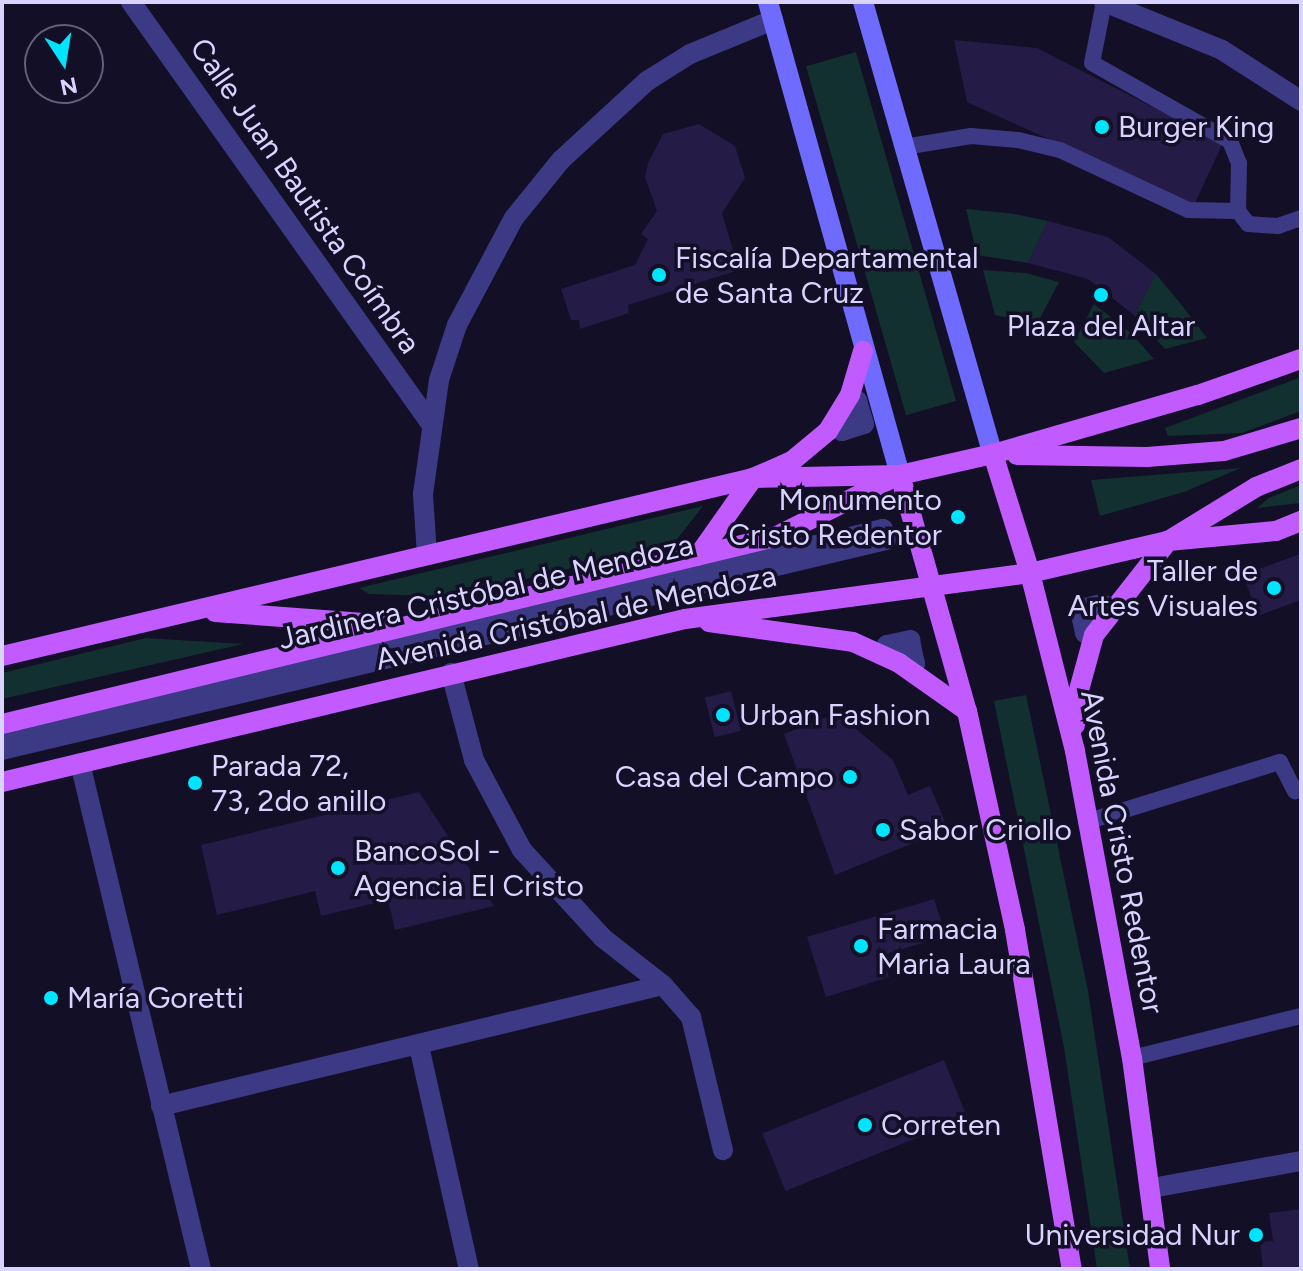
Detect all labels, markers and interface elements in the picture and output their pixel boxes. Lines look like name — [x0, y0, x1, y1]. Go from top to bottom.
north arrow — [24, 24, 104, 104]
street label: Calle Juan Bautista Coímbra — [182, 31, 428, 361]
text: N — [58, 71, 80, 101]
place label: Burger King — [1118, 109, 1274, 145]
marker: Burger King — [1093, 118, 1111, 136]
place label: Fiscalía Departamental de Santa Cruz — [675, 240, 979, 310]
marker: Fiscalía Departamental de Santa Cruz — [650, 266, 668, 284]
marker: Plaza del Altar — [1092, 286, 1110, 304]
place label: Plaza del Altar — [1007, 308, 1195, 344]
place label: Monumento Cristo Redentor — [729, 482, 942, 552]
marker: Monumento Cristo Redentor — [949, 508, 967, 526]
street label: Jardinera Cristóbal de Mendoza — [275, 527, 697, 657]
place label: Taller de Artes Visuales — [1068, 553, 1258, 624]
street label: Avenida Cristóbal de Mendoza — [372, 558, 780, 678]
marker: Taller de Artes Visuales — [1265, 579, 1283, 597]
street label: Avenida Cristo Redentor — [1073, 687, 1171, 1017]
place label: Urban Fashion — [739, 697, 931, 733]
marker: Urban Fashion — [714, 706, 732, 724]
place label: Parada 72, 73, 2do anillo — [211, 748, 386, 818]
place label: Casa del Campo — [615, 759, 834, 795]
marker: Casa del Campo — [841, 768, 859, 786]
marker: Parada 72, 73, 2do anillo — [186, 774, 204, 792]
place label: Sabor Criollo — [899, 812, 1072, 848]
marker: Sabor Criollo — [874, 821, 892, 839]
place label: BancoSol - Agencia El Cristo — [354, 833, 584, 904]
marker: BancoSol - Agencia El Cristo — [329, 859, 347, 877]
place label: Farmacia Maria Laura — [877, 911, 1031, 982]
marker: Farmacia Maria Laura — [852, 937, 870, 955]
place label: María Goretti — [67, 980, 244, 1016]
marker: María Goretti — [42, 989, 60, 1007]
place label: Correten — [881, 1107, 1001, 1143]
marker: Correten — [856, 1116, 874, 1134]
place label: Universidad Nur — [1024, 1217, 1240, 1253]
marker: Universidad Nur — [1247, 1226, 1265, 1244]

